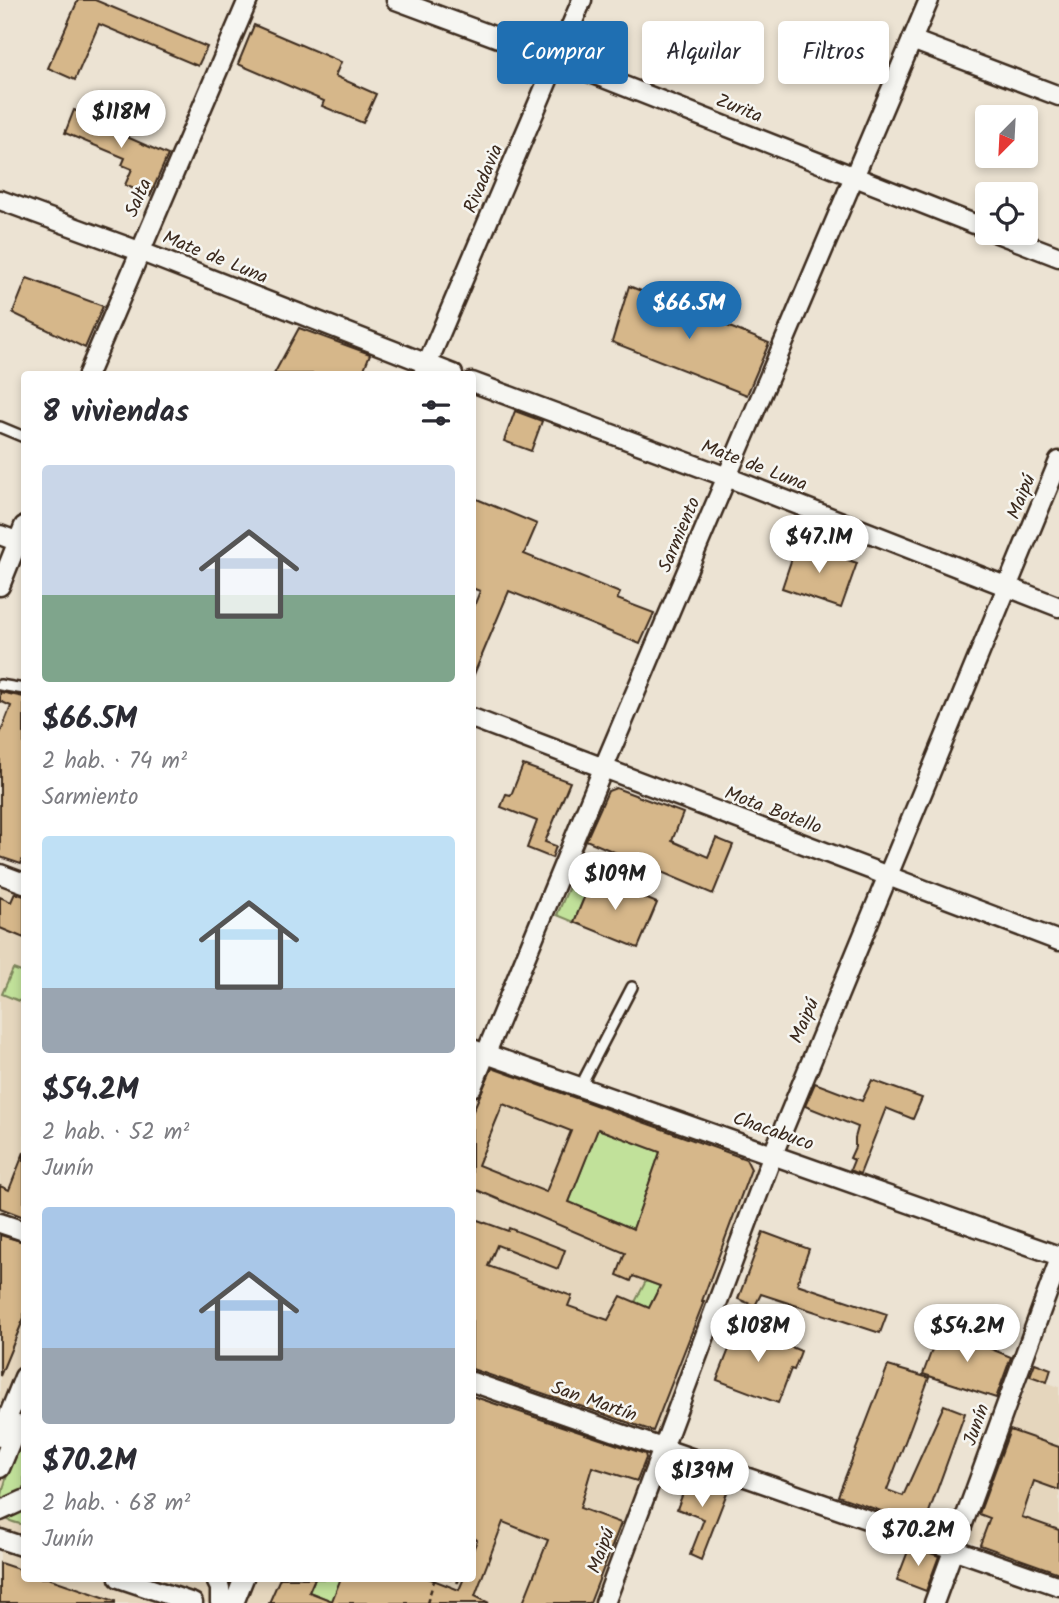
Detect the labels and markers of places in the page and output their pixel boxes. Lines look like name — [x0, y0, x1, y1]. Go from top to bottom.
pin: $118M — [72, 90, 170, 150]
pin: $66.5M — [632, 282, 746, 341]
pin: $47.1M — [762, 516, 876, 575]
pin: $109M — [566, 852, 664, 912]
pin: $108M — [709, 1304, 807, 1364]
pin: $54.2M — [910, 1304, 1024, 1364]
pin: $139M — [653, 1450, 751, 1509]
pin: $70.2M — [861, 1508, 975, 1568]

